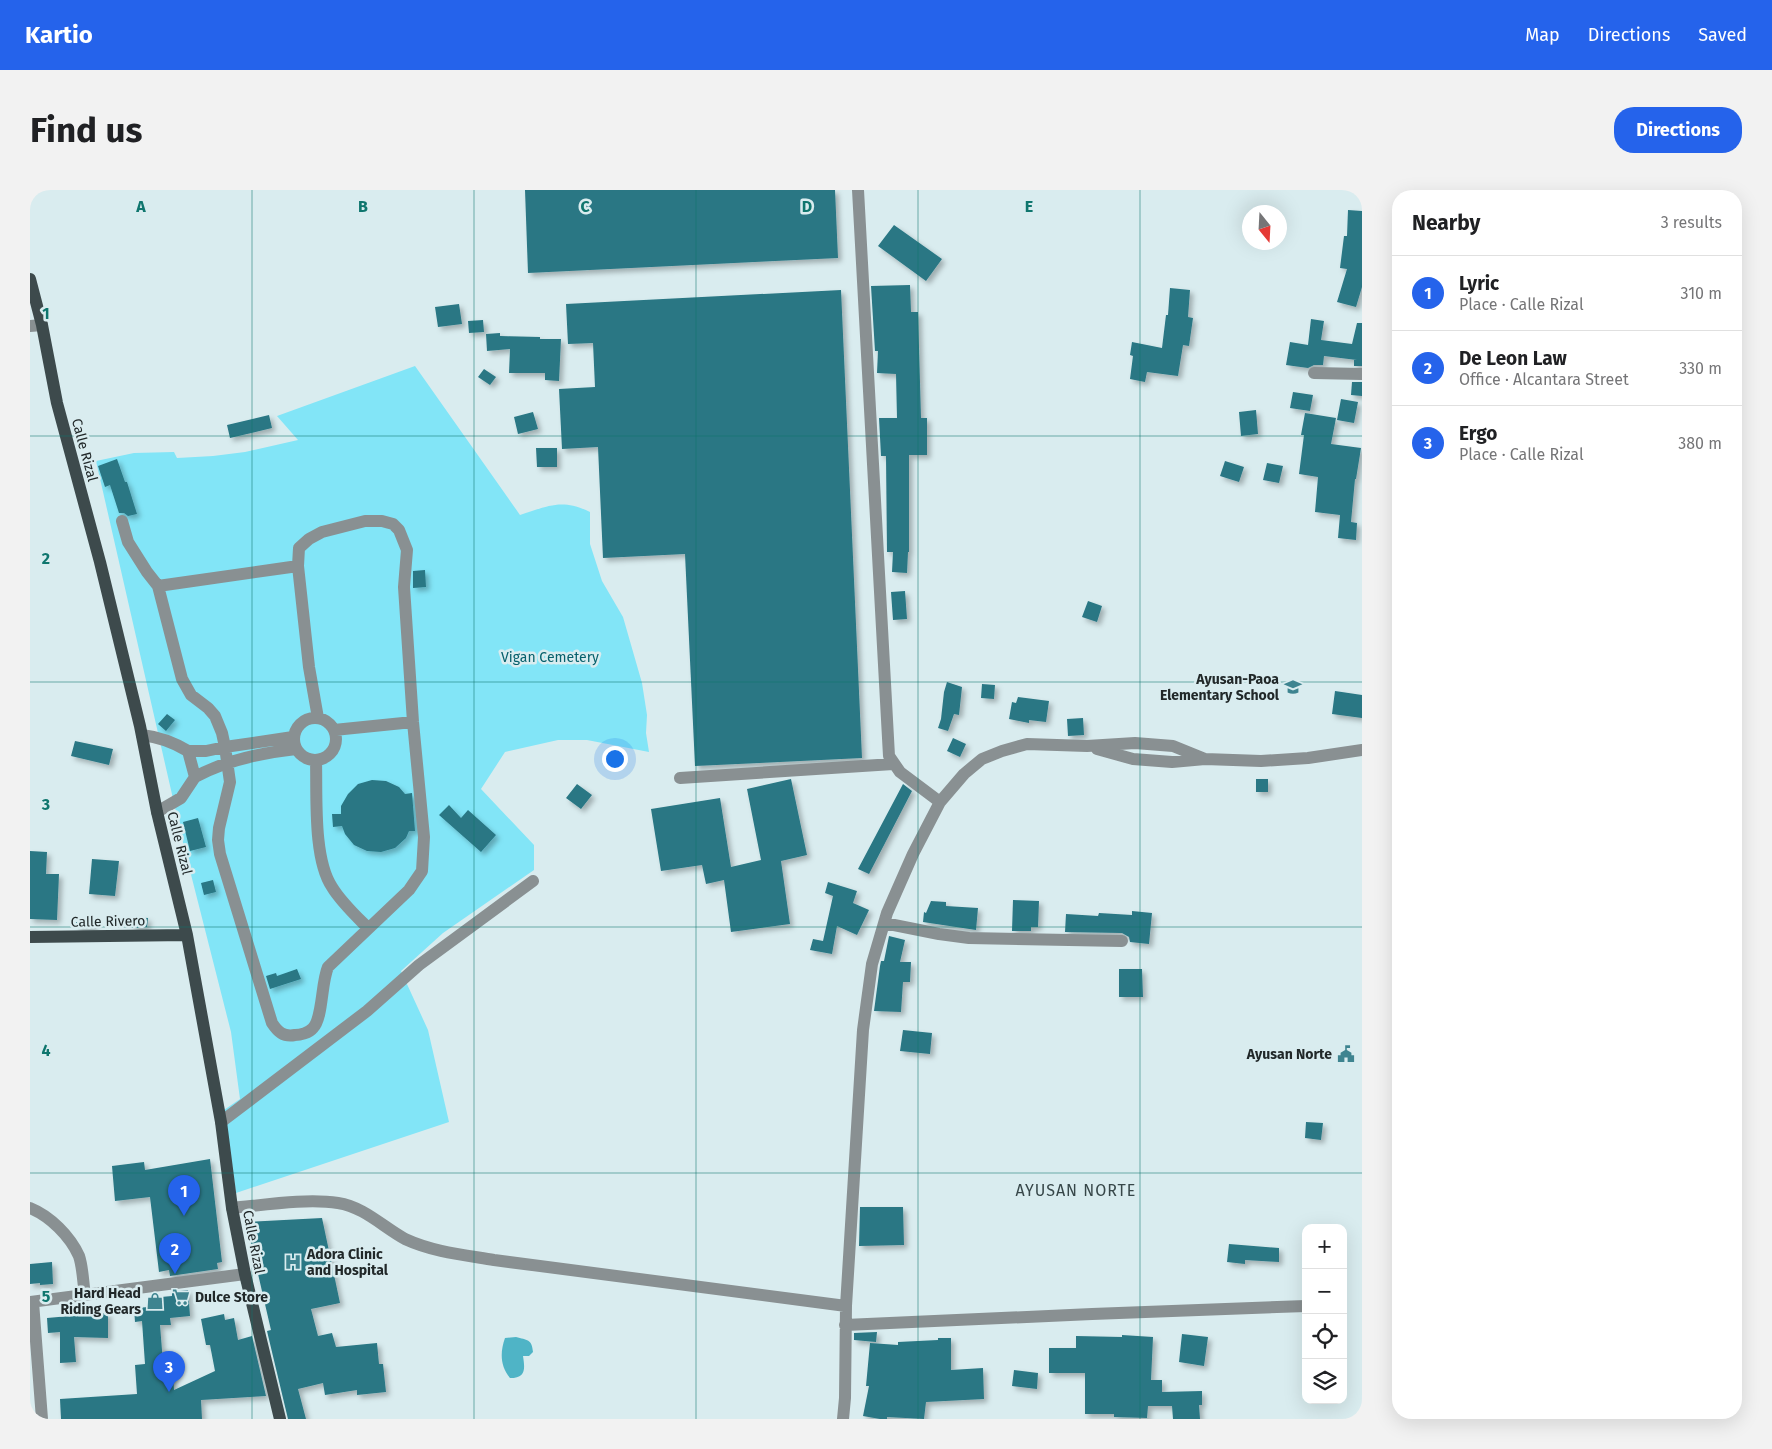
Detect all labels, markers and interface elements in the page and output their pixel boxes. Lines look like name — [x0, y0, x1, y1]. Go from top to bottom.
text: Kartio — [25, 21, 93, 49]
text: Map — [1525, 24, 1560, 46]
text: Directions — [1588, 24, 1670, 46]
text: Saved — [1698, 24, 1747, 46]
button: Directions — [1614, 107, 1742, 153]
text: Find us — [30, 109, 142, 151]
text: A — [135, 197, 146, 216]
text: B — [358, 197, 368, 216]
text: C — [580, 197, 590, 216]
text: D — [802, 197, 812, 216]
text: E — [1025, 197, 1033, 216]
north arrow — [1242, 205, 1287, 250]
text: Nearby — [1412, 210, 1480, 236]
text: 3 results — [1661, 213, 1722, 232]
text: Lyric — [1459, 272, 1499, 295]
text: 1 — [1424, 284, 1432, 303]
text: 310 m — [1681, 284, 1722, 303]
text: Place · Calle Rizal — [1459, 295, 1584, 314]
text: 1 — [42, 304, 50, 323]
text: De Leon Law — [1459, 347, 1567, 370]
text: 2 — [1424, 359, 1432, 378]
text: 330 m — [1679, 359, 1722, 378]
text: Office · Alcantara Street — [1459, 370, 1629, 389]
street label: Calle Rizal — [68, 417, 101, 484]
text: Ergo — [1459, 422, 1497, 445]
text: 3 — [1424, 434, 1432, 453]
text: 380 m — [1678, 434, 1722, 453]
text: Place · Calle Rizal — [1459, 445, 1584, 464]
text: 2 — [42, 549, 50, 568]
park label: Vigan Cemetery — [501, 649, 599, 666]
place label: Ayusan-Paoa Elementary School — [1160, 671, 1280, 704]
school or university icon: Ayusan-Paoa Elementary School — [1283, 677, 1303, 697]
your location — [602, 746, 628, 772]
text: 3 — [41, 795, 50, 814]
street label: Calle Rizal — [163, 810, 196, 876]
street label: Calle Rivero — [71, 912, 146, 931]
text: 4 — [41, 1041, 51, 1060]
public building icon: Ayusan Norte — [1336, 1044, 1356, 1064]
place label: Ayusan Norte — [1246, 1046, 1332, 1063]
pin: 1 — [168, 1175, 200, 1216]
district label: AYUSAN NORTE — [1016, 1181, 1136, 1200]
street label: Calle Rizal — [239, 1209, 268, 1275]
map controls — [1302, 1224, 1347, 1404]
button: + — [1302, 1224, 1347, 1269]
pin: 2 — [159, 1233, 191, 1274]
place label: Adora Clinic and Hospital — [306, 1246, 389, 1279]
hospital icon: Adora Clinic and Hospital — [283, 1252, 303, 1272]
button: − — [1302, 1269, 1347, 1314]
place label: Hard Head Riding Gears — [60, 1285, 141, 1318]
text: 5 — [42, 1287, 51, 1306]
supermarket icon: Dulce Store — [171, 1287, 191, 1307]
place label: Dulce Store — [195, 1289, 268, 1306]
shop icon: Hard Head Riding Gears — [145, 1291, 165, 1311]
button: locate — [1302, 1314, 1347, 1359]
pin: 3 — [153, 1351, 185, 1392]
button: layers — [1302, 1359, 1347, 1404]

